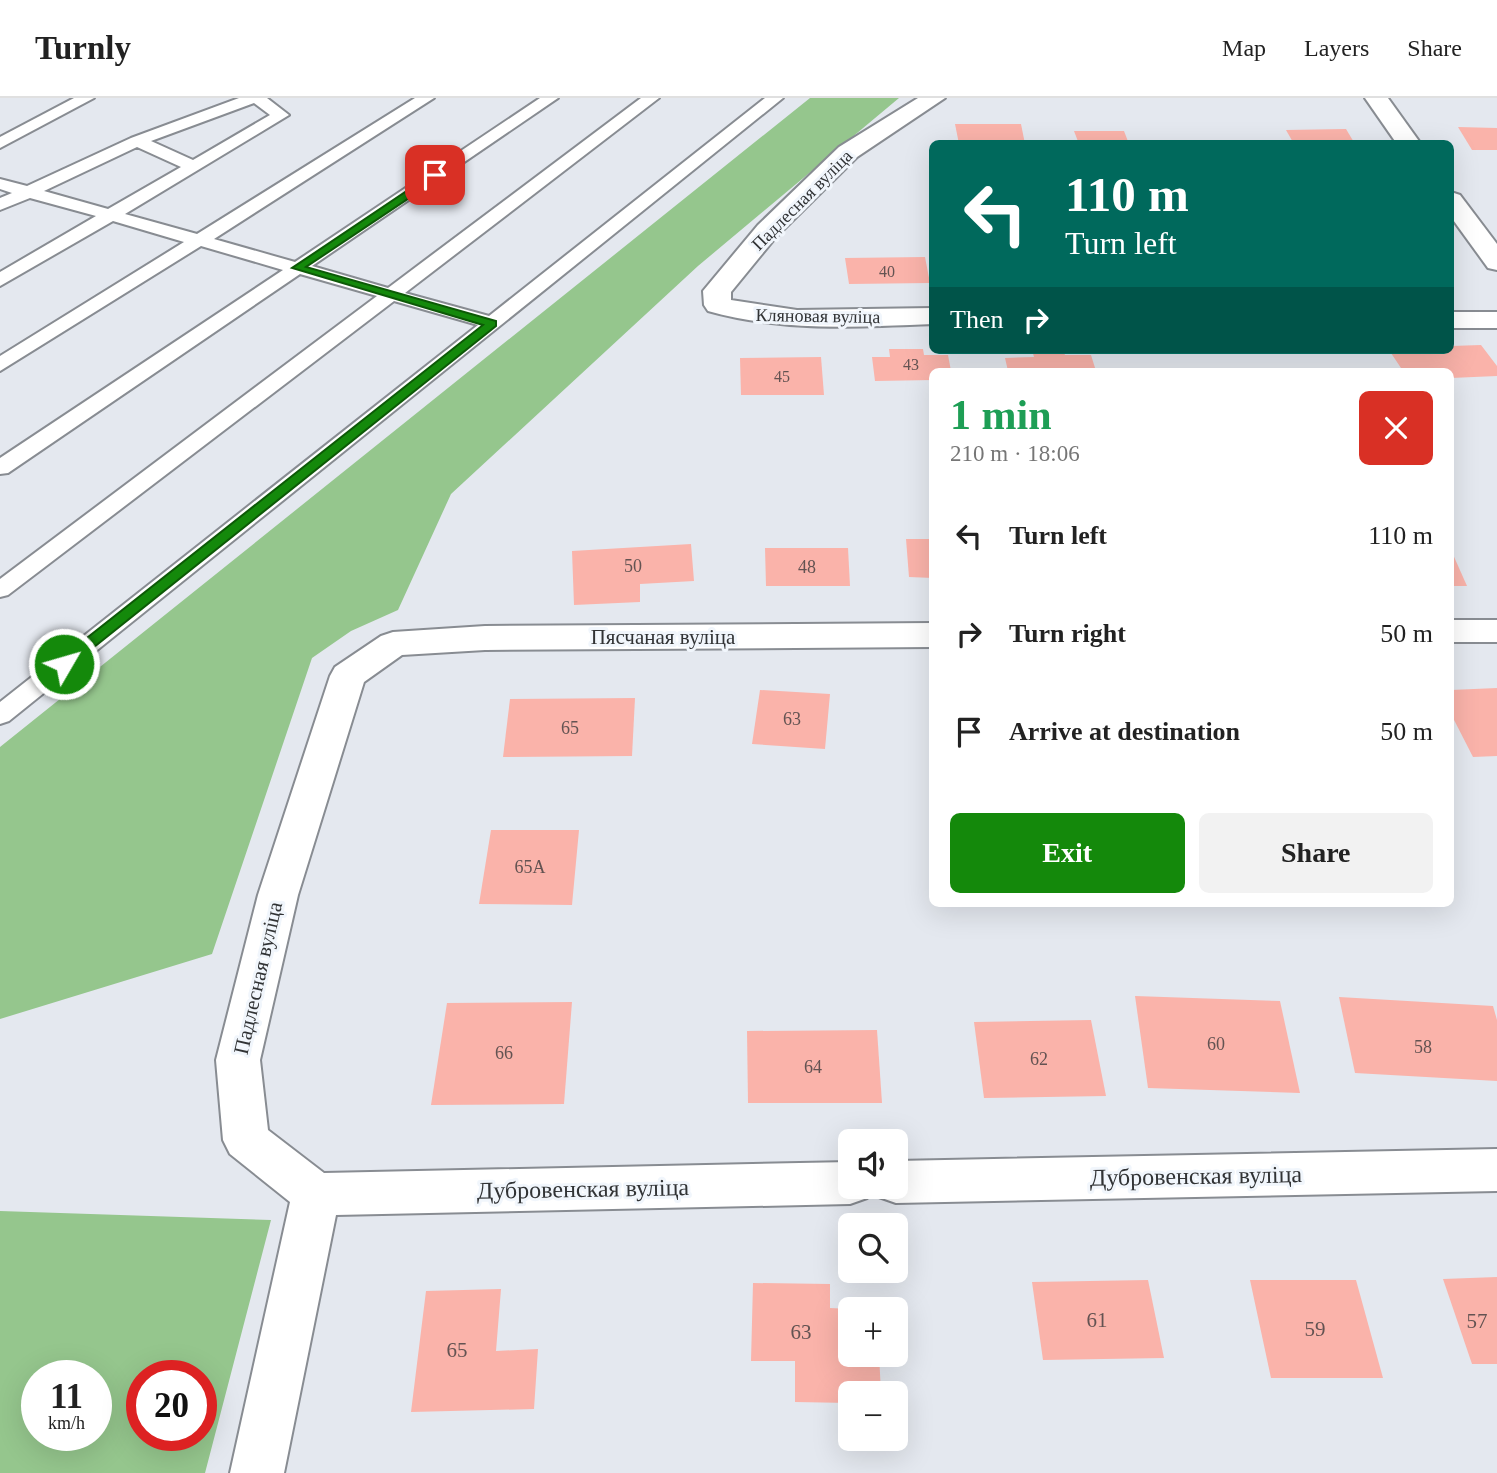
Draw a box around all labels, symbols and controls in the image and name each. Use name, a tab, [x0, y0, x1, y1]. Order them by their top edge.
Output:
text: Turnly	[35, 30, 131, 66]
text: Map	[1222, 35, 1266, 61]
text: Layers	[1304, 35, 1369, 61]
text: Share	[1407, 35, 1462, 61]
pin	[405, 145, 465, 205]
street label: Падлесная вуліца	[748, 146, 856, 254]
icon: arrive	[416, 156, 454, 194]
text: 110 m	[1065, 167, 1189, 222]
icon: left	[950, 168, 1041, 259]
text: Turn left	[1065, 225, 1177, 261]
house number: 40	[879, 263, 895, 280]
icon: right	[1017, 301, 1055, 339]
street label: Кляновая вуліца	[756, 305, 880, 327]
text: Then	[950, 305, 1003, 334]
house number: 43	[903, 356, 919, 373]
house number: 45	[774, 368, 790, 385]
button: close	[1359, 391, 1433, 465]
text: 1 min	[950, 392, 1052, 438]
text: 210 m · 18:06	[950, 441, 1080, 466]
icon: left	[950, 517, 988, 555]
text: Turn left	[1009, 521, 1107, 550]
text: 110 m	[1368, 521, 1433, 550]
house number: 50	[624, 556, 642, 576]
house number: 48	[798, 557, 816, 577]
icon: right	[950, 615, 988, 653]
text: Turn right	[1009, 619, 1126, 648]
text: 50 m	[1380, 619, 1433, 648]
street label: Пясчаная вуліца	[591, 625, 736, 649]
position arrow	[27, 627, 101, 701]
house number: 63	[783, 709, 801, 729]
icon: arrive	[950, 713, 988, 751]
text: Arrive at destination	[1009, 717, 1240, 746]
text: 50 m	[1380, 717, 1433, 746]
house number: 65	[561, 718, 579, 738]
button: Exit	[950, 813, 1185, 893]
button: Share	[1199, 813, 1433, 893]
house number: 65А	[515, 857, 546, 877]
street label: Падлесная вуліца	[229, 899, 287, 1057]
house number: 60	[1207, 1034, 1225, 1054]
house number: 58	[1414, 1037, 1432, 1057]
house number: 66	[495, 1043, 513, 1063]
house number: 62	[1030, 1049, 1048, 1069]
house number: 64	[804, 1057, 822, 1077]
map controls	[838, 1129, 908, 1451]
button: sound	[838, 1129, 908, 1199]
street label: Дубровенская вуліца	[1090, 1161, 1303, 1191]
street label: Дубровенская вуліца	[477, 1174, 690, 1204]
button: search	[838, 1213, 908, 1283]
button: +	[838, 1297, 908, 1367]
house number: 61	[1087, 1308, 1108, 1332]
house number: 57	[1467, 1309, 1488, 1333]
house number: 59	[1305, 1317, 1326, 1341]
house number: 63	[791, 1320, 812, 1344]
house number: 65	[447, 1338, 468, 1362]
speed limit sign: 20	[126, 1360, 217, 1451]
text: 11	[50, 1377, 83, 1416]
button: −	[838, 1381, 908, 1451]
text: km/h	[48, 1413, 85, 1433]

